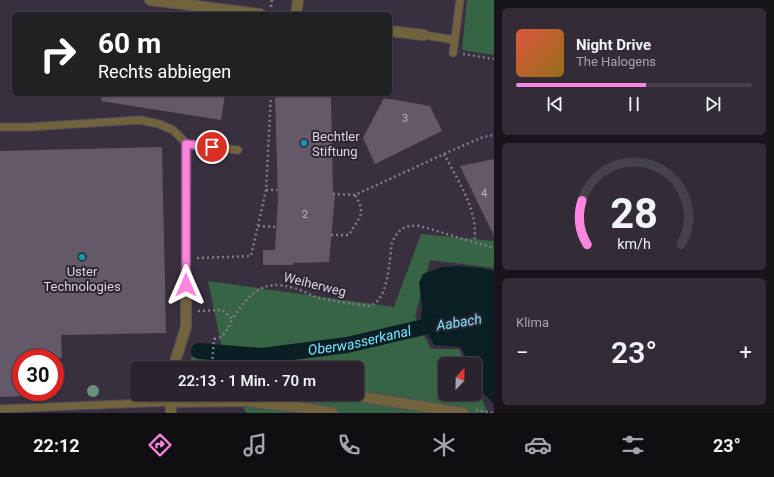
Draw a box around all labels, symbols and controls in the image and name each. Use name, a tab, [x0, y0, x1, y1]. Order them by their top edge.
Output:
text: 60 m	[98, 27, 161, 60]
icon: right	[32, 28, 84, 80]
text: Night Drive	[576, 36, 651, 54]
text: The Halogens	[576, 54, 656, 69]
text: Rechts abbiegen	[98, 61, 231, 82]
icon: previous	[544, 93, 566, 115]
icon: pause	[623, 93, 645, 115]
icon: next	[702, 93, 724, 115]
house number: 3	[402, 112, 408, 125]
place label: Bechtler Stiftung	[312, 129, 360, 159]
pin	[195, 130, 229, 164]
icon: arrive	[201, 136, 223, 158]
marker: Bechtler Stiftung	[299, 138, 309, 148]
house number: 4	[481, 187, 487, 200]
text: 28	[610, 188, 658, 237]
house number: 2	[302, 208, 308, 221]
text: km/h	[617, 235, 651, 251]
marker: Uster Technologies	[77, 252, 87, 262]
place label: Uster Technologies	[43, 264, 121, 294]
position arrow	[165, 264, 207, 306]
street label: Weiherweg	[282, 269, 348, 299]
water label: Aabach	[434, 311, 483, 334]
text: Klima	[516, 315, 549, 330]
water label: Oberwasserkanal	[307, 322, 413, 358]
text: 23°	[611, 335, 657, 370]
text: −	[516, 340, 529, 365]
text: +	[740, 340, 752, 365]
speed limit sign: 30	[12, 349, 64, 401]
north arrow	[438, 357, 482, 401]
map controls	[438, 357, 482, 401]
text: 22:13 · 1 Min. · 70 m	[178, 372, 316, 390]
icon: directions	[146, 431, 174, 459]
icon: music	[241, 431, 269, 459]
icon: phone	[335, 431, 363, 459]
icon: climate	[430, 431, 458, 459]
icon: car	[524, 431, 552, 459]
icon: filters	[619, 431, 647, 459]
text: 22:12	[33, 435, 80, 456]
text: 23°	[713, 435, 741, 456]

